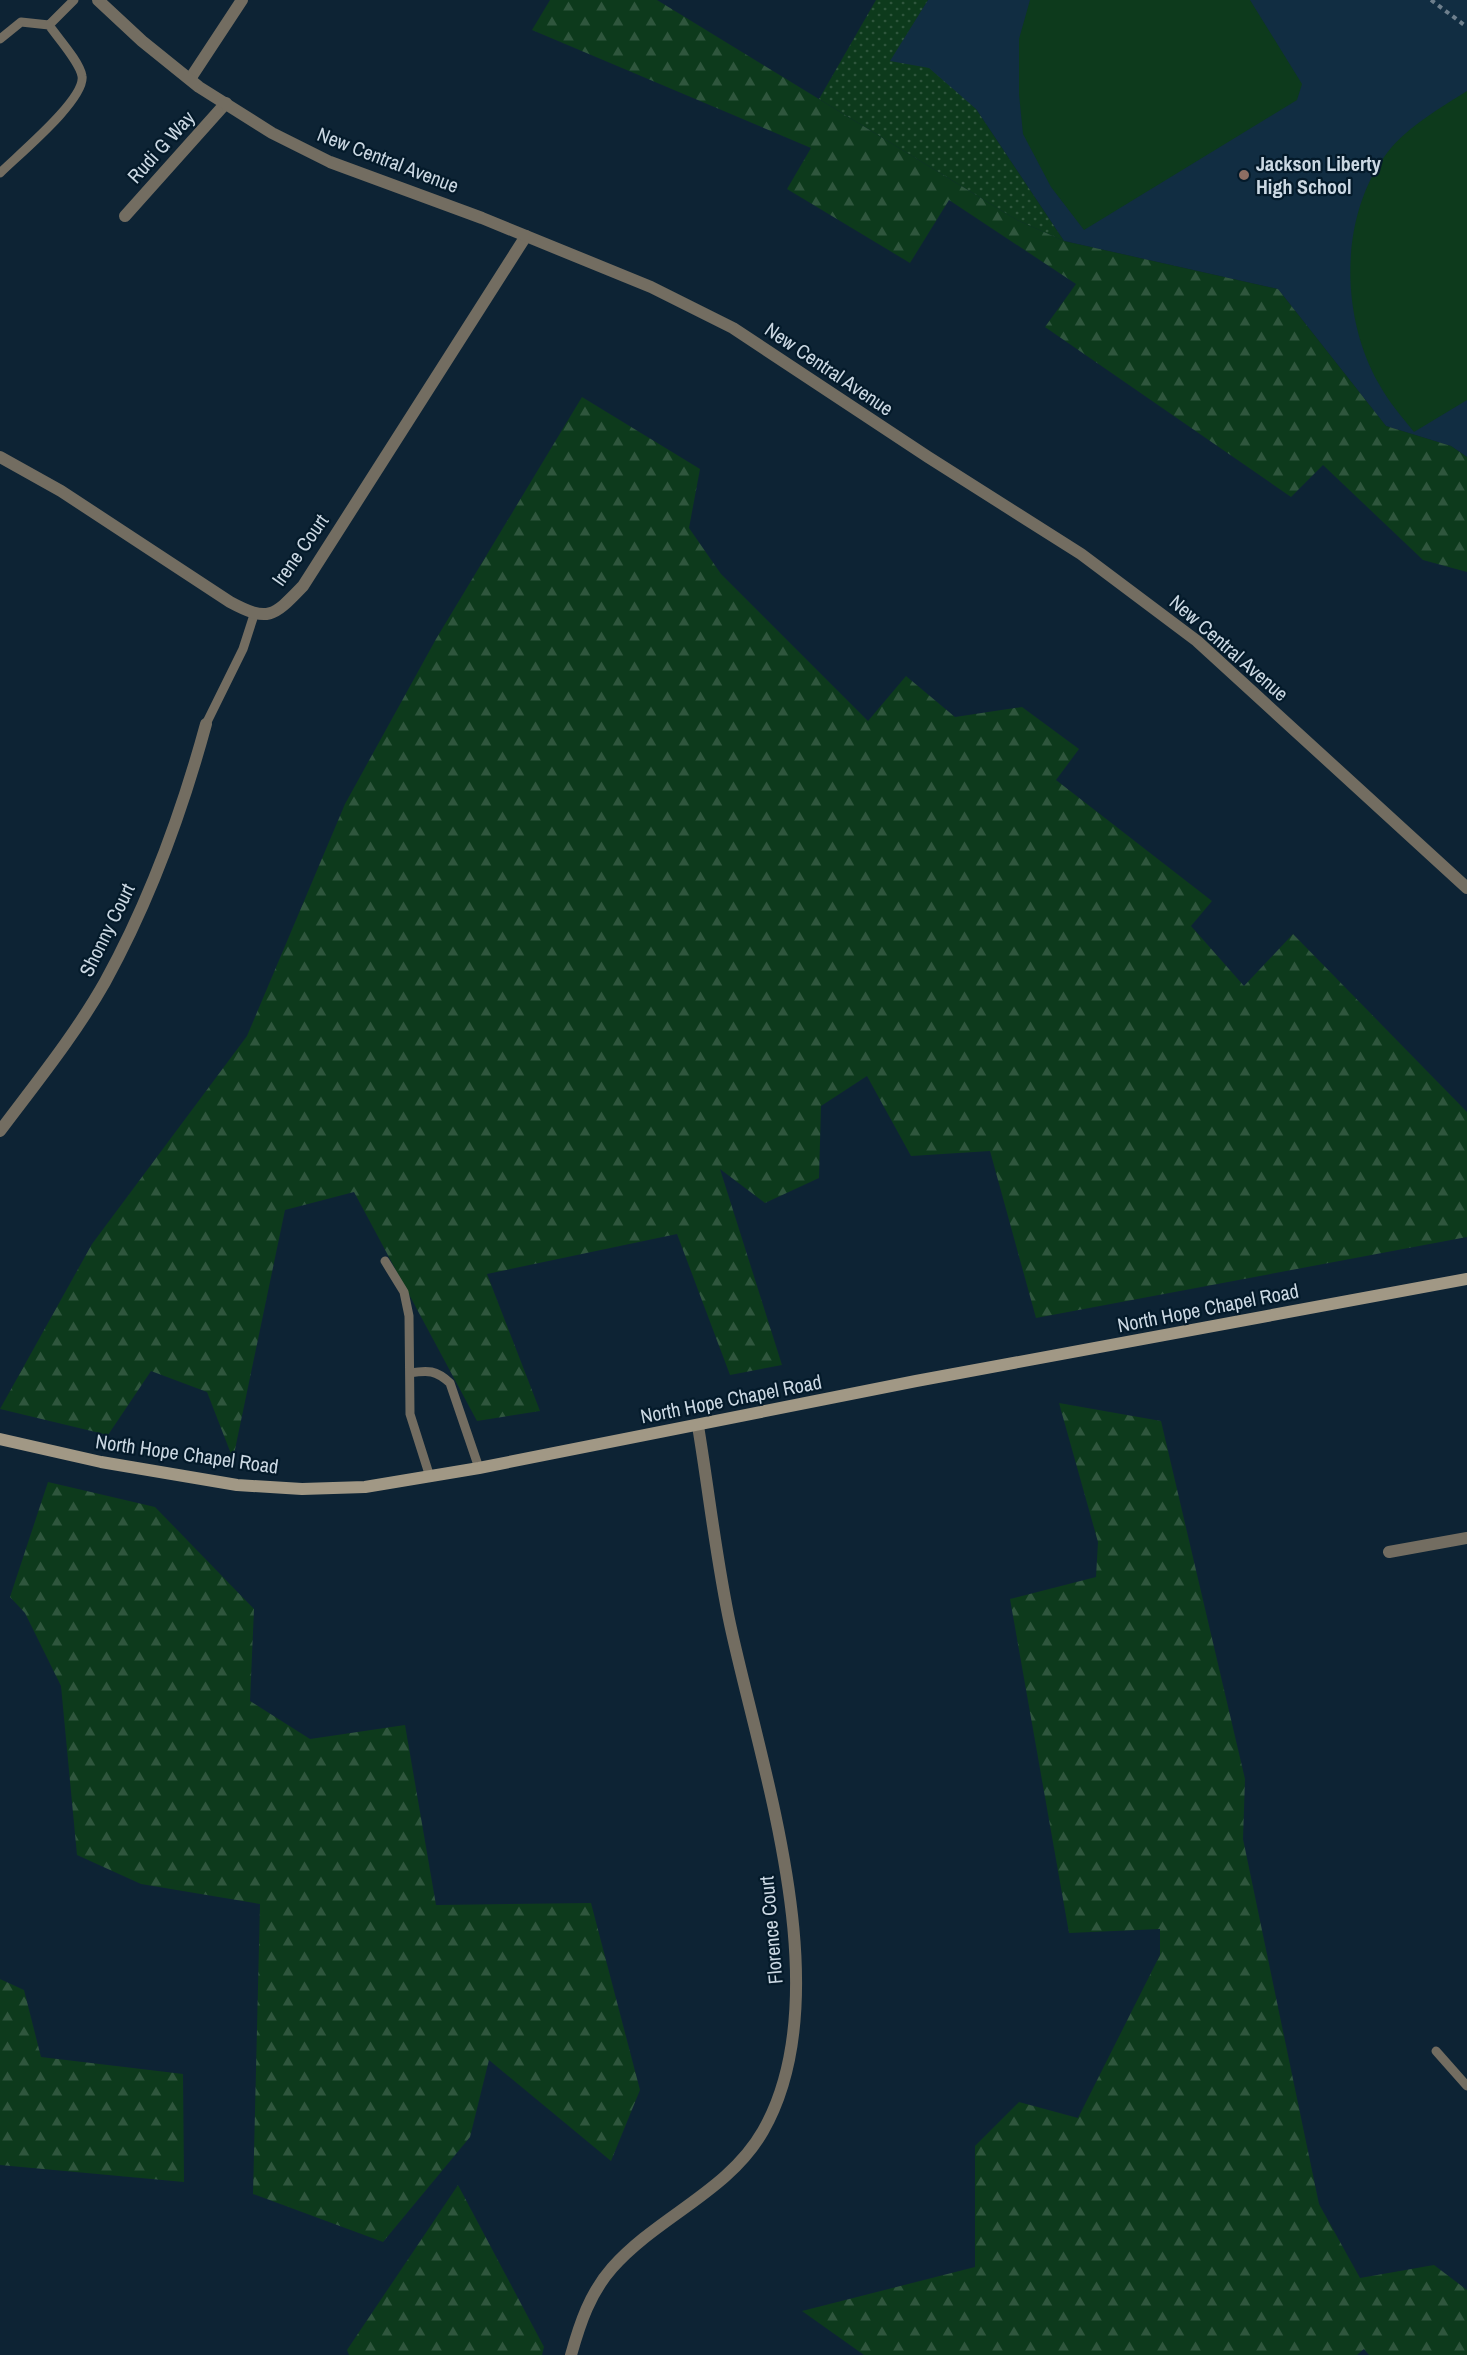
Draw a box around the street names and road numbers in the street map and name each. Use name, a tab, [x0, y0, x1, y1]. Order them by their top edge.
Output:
street label: Rudi G Way	[121, 104, 201, 189]
street label: New Central Avenue	[314, 120, 463, 199]
street label: New Central Avenue	[760, 316, 899, 422]
street label: Irene Court	[265, 508, 334, 591]
street label: New Central Avenue	[1164, 588, 1294, 707]
street label: Shonny Court	[72, 878, 141, 981]
street label: North Hope Chapel Road	[1115, 1277, 1301, 1338]
street label: North Hope Chapel Road	[638, 1368, 824, 1429]
street label: North Hope Chapel Road	[94, 1427, 280, 1480]
street label: Florence Court	[752, 1874, 789, 1985]

